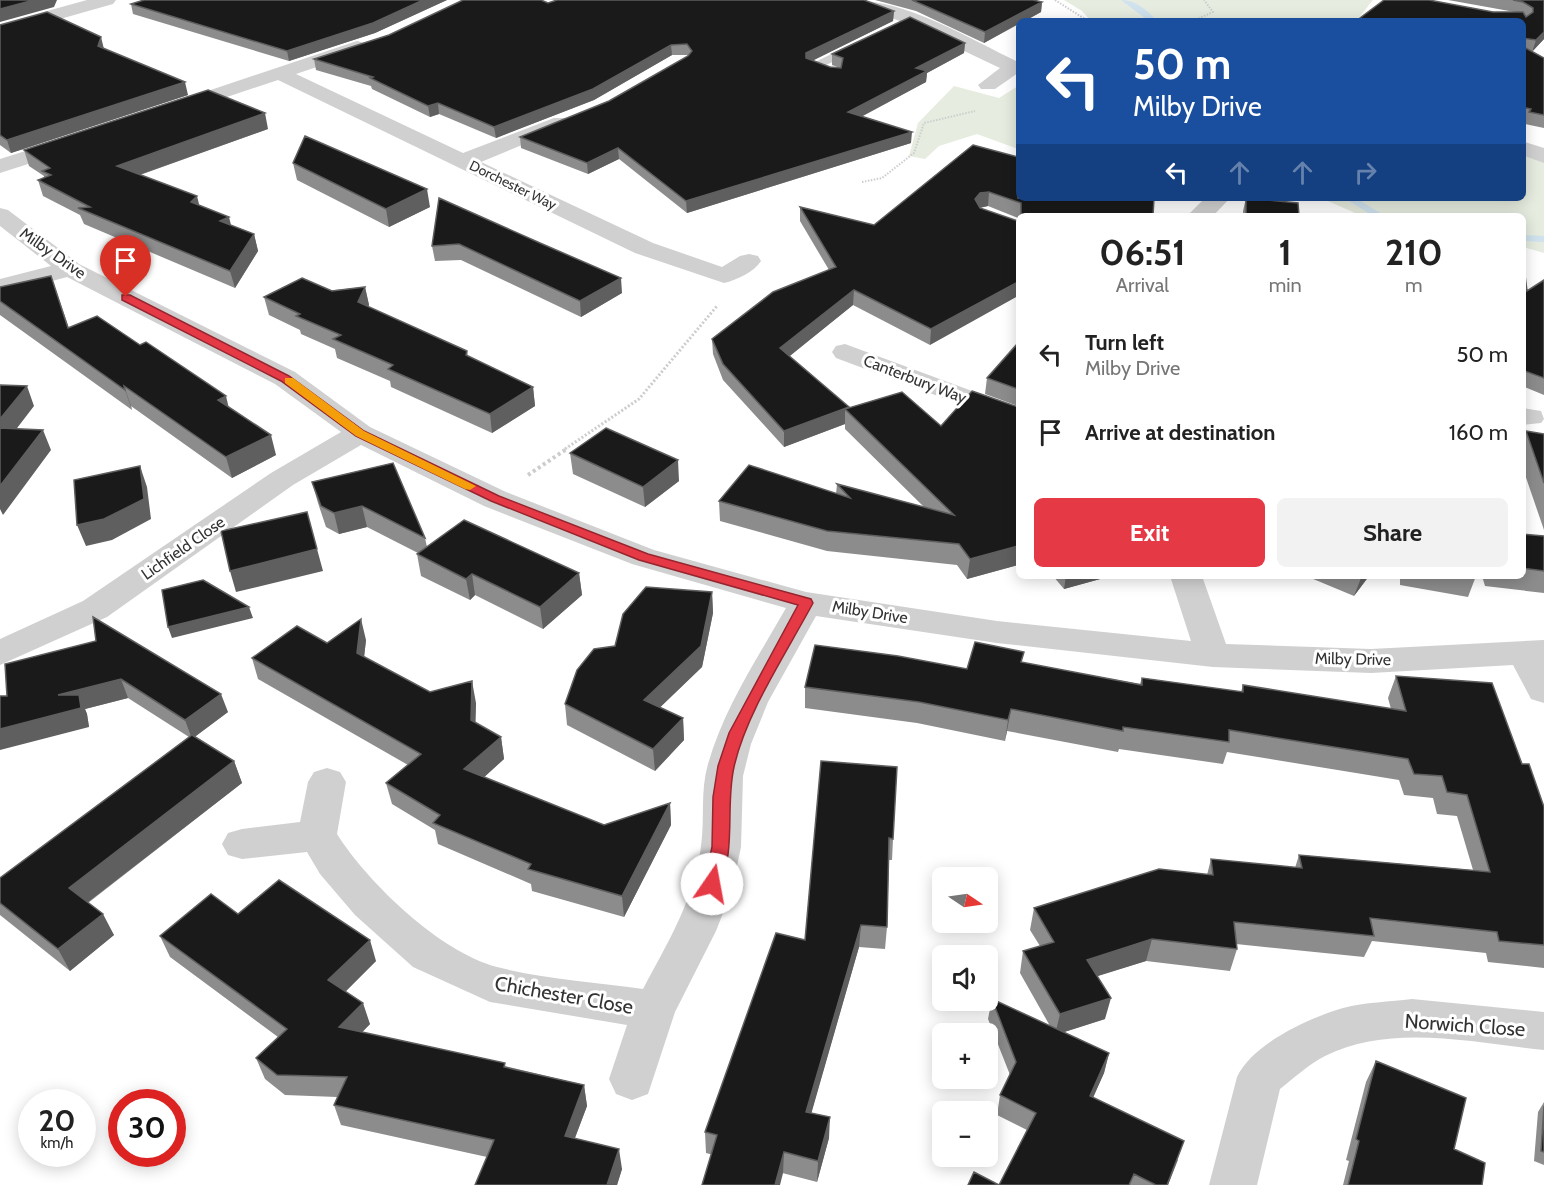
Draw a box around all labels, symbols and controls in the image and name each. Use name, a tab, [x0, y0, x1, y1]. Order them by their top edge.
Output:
text: 50 m	[1133, 38, 1231, 90]
icon: left	[1034, 42, 1112, 120]
text: Milby Drive	[1133, 90, 1262, 123]
street label: Dorchester Way	[467, 156, 559, 214]
icon: left	[1160, 156, 1193, 189]
icon: ahead	[1223, 156, 1256, 189]
icon: ahead	[1286, 156, 1319, 189]
icon: right	[1349, 156, 1382, 189]
street label: Milby Drive	[16, 223, 90, 283]
text: 06:51	[1099, 230, 1186, 274]
text: 1	[1279, 230, 1292, 274]
text: 210	[1385, 230, 1443, 274]
pin	[100, 235, 151, 297]
icon: arrive	[109, 244, 142, 277]
text: Arrival	[1116, 273, 1169, 297]
text: min	[1269, 273, 1302, 297]
text: m	[1405, 273, 1423, 297]
text: Turn left	[1085, 329, 1164, 356]
icon: left	[1034, 338, 1067, 371]
text: 50 m	[1456, 341, 1508, 368]
street label: Canterbury Way	[861, 351, 969, 407]
text: Milby Drive	[1085, 356, 1180, 380]
icon: arrive	[1034, 416, 1067, 449]
text: Arrive at destination	[1085, 419, 1275, 446]
text: 160 m	[1449, 419, 1508, 446]
button: Exit	[1034, 498, 1265, 567]
button: Share	[1277, 498, 1508, 567]
street label: Lichfield Close	[138, 512, 228, 584]
street label: Milby Drive	[831, 597, 909, 627]
street label: Milby Drive	[1315, 649, 1391, 669]
position arrow	[680, 852, 744, 916]
north arrow	[932, 867, 998, 933]
map controls	[932, 867, 998, 1167]
button: sound	[932, 945, 998, 1011]
street label: Chichester Close	[493, 971, 635, 1019]
street label: Norwich Close	[1404, 1009, 1526, 1041]
button: +	[932, 1023, 998, 1089]
speed limit sign: 30	[108, 1089, 186, 1167]
button: −	[932, 1101, 998, 1167]
text: 20	[38, 1102, 76, 1139]
text: km/h	[41, 1134, 73, 1152]

